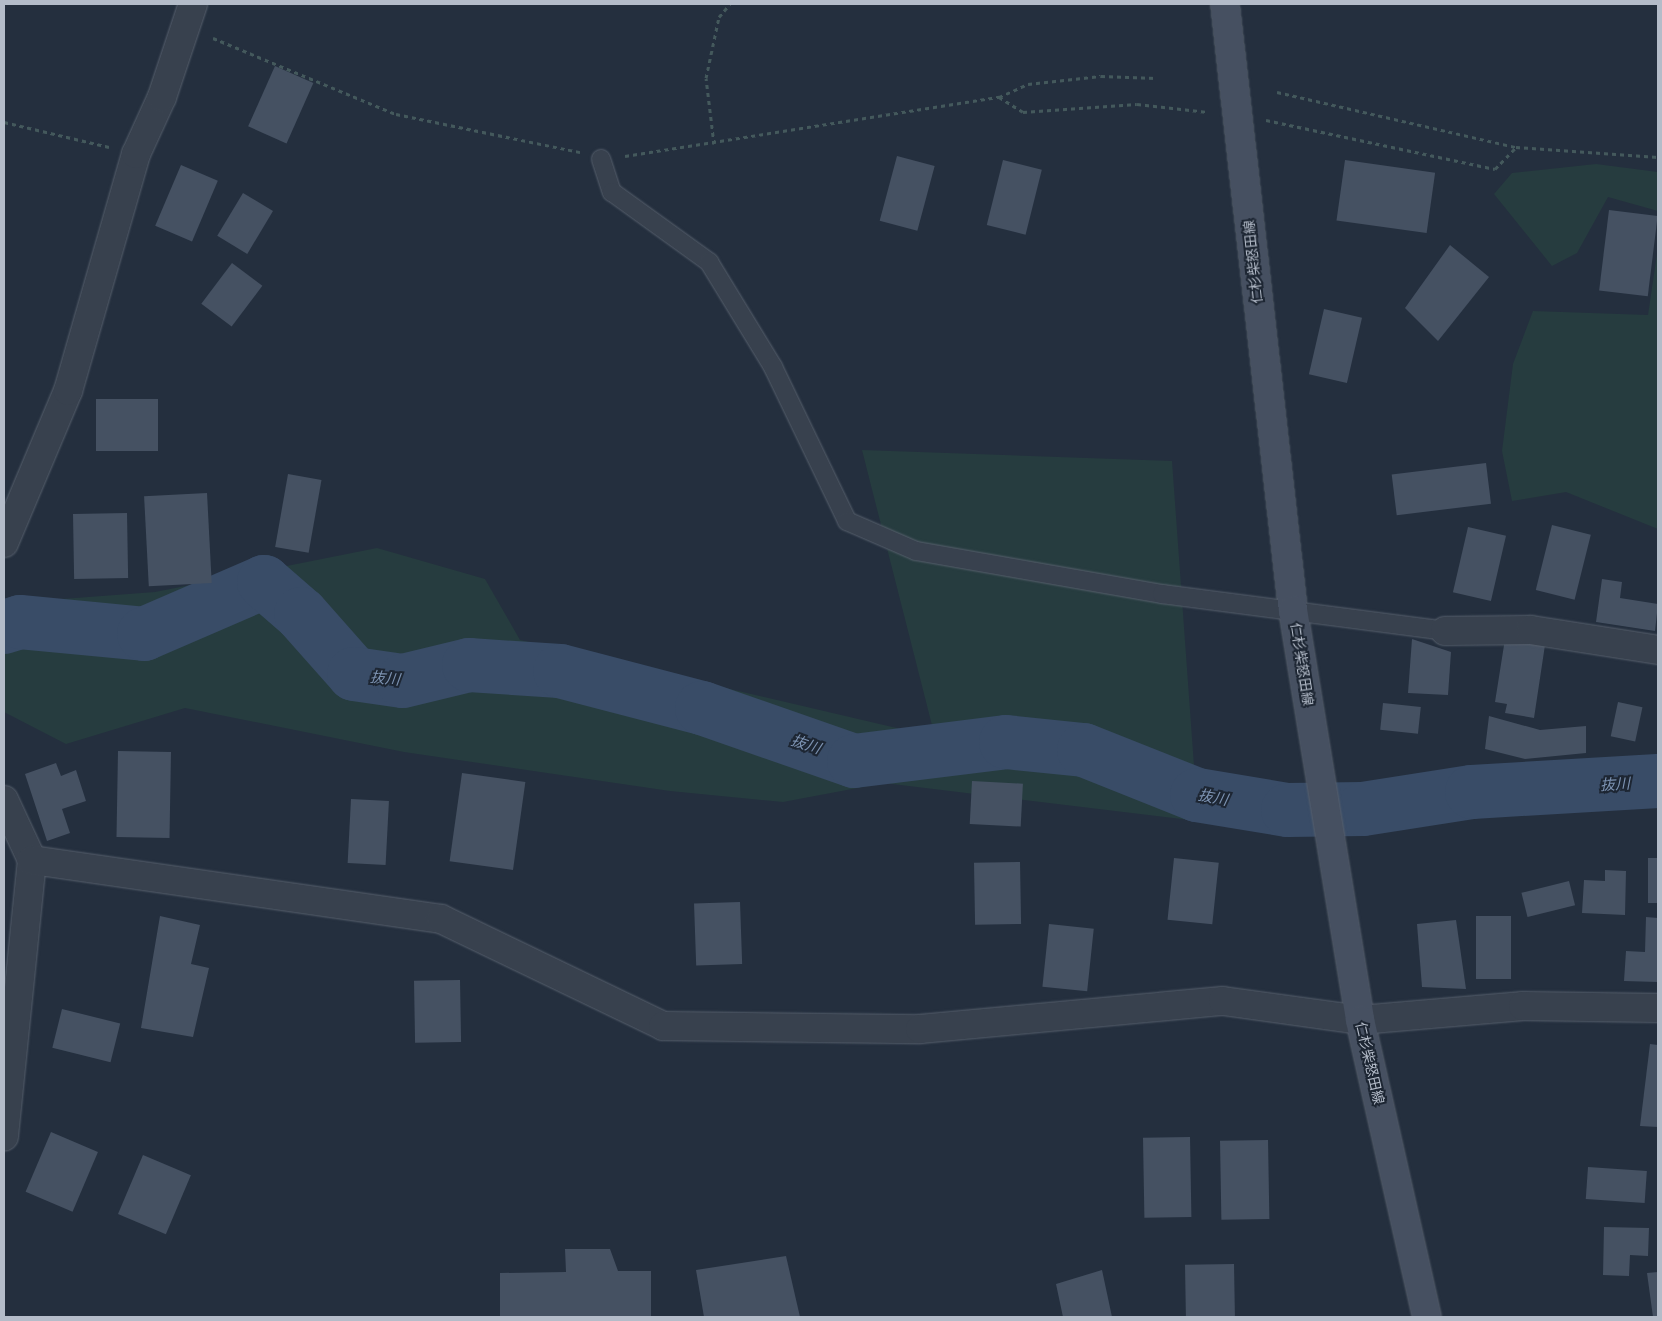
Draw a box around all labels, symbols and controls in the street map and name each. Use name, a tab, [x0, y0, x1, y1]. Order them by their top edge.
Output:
street label: 仁杉柴怒田線	[1240, 219, 1266, 305]
street label: 仁杉柴怒田線	[1287, 621, 1317, 707]
water label: 抜川	[369, 667, 401, 689]
water label: 抜川	[789, 731, 823, 757]
water label: 抜川	[1600, 774, 1630, 794]
water label: 抜川	[1197, 785, 1229, 809]
street label: 仁杉柴怒田線	[1352, 1020, 1388, 1106]

